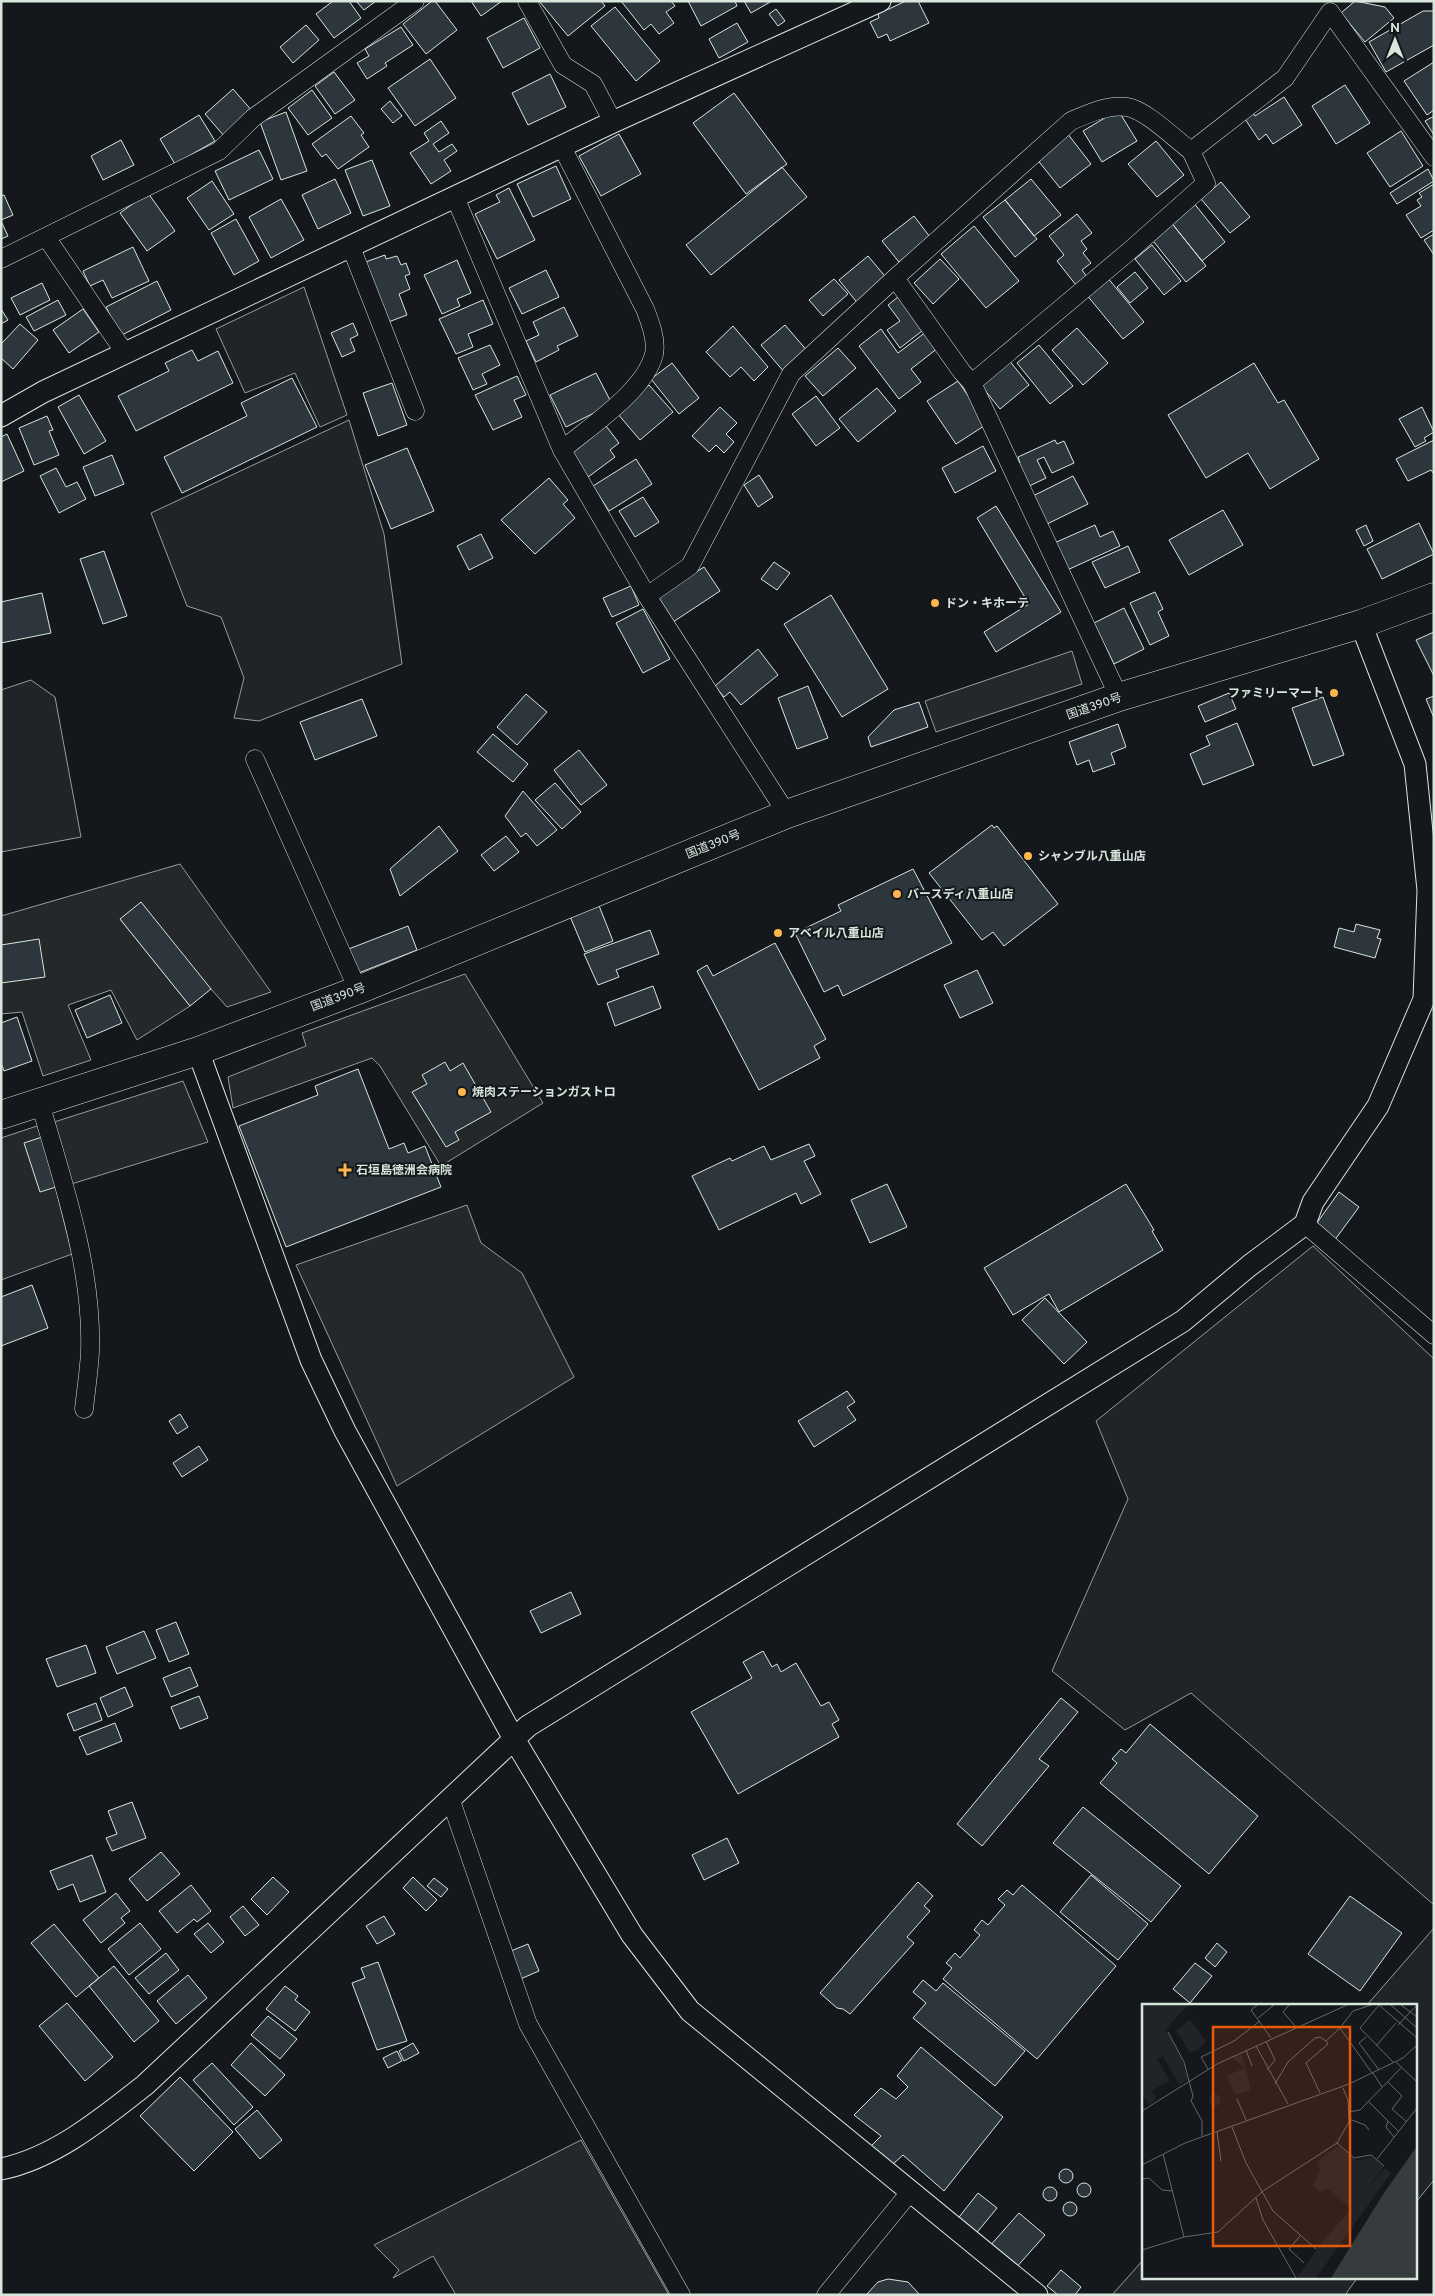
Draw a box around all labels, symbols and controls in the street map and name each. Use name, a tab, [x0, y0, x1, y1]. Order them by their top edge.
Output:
north arrow	[1370, 15, 1420, 65]
text: N	[1390, 20, 1400, 37]
place label: ドン・キホーテ	[945, 596, 1029, 612]
marker: ドン・キホーテ	[929, 597, 941, 609]
place label: ファミリーマート	[1228, 686, 1324, 702]
marker: ファミリーマート	[1328, 687, 1340, 699]
street label: 国道390号	[1064, 690, 1124, 724]
street label: 国道390号	[684, 827, 743, 863]
place label: シャンブル八重山店	[1038, 849, 1146, 865]
marker: シャンブル八重山店	[1022, 850, 1034, 862]
place label: バースディ八重山店	[907, 887, 1014, 903]
marker: バースディ八重山店	[891, 888, 903, 900]
place label: アベイル八重山店	[788, 926, 884, 942]
marker: アベイル八重山店	[772, 927, 784, 939]
street label: 国道390号	[309, 980, 368, 1016]
place label: 焼肉ステーションガストロ	[472, 1085, 616, 1101]
marker: 焼肉ステーションガストロ	[456, 1086, 468, 1098]
marker: 石垣島徳洲会病院	[338, 1163, 352, 1177]
place label: 石垣島徳洲会病院	[356, 1163, 452, 1179]
inset map	[1142, 2004, 1418, 2278]

